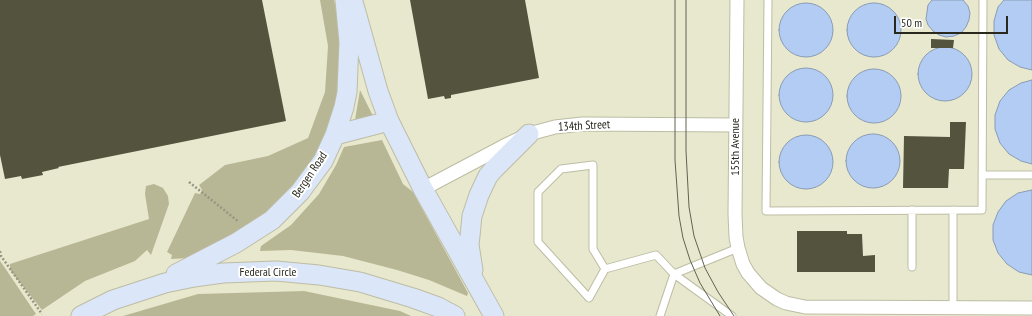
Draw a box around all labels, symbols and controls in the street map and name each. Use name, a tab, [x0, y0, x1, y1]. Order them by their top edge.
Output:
scale bar	[896, 8, 1010, 34]
text: 50 m	[901, 15, 922, 30]
street label: 134th Street	[558, 117, 610, 135]
street label: 155th Avenue	[729, 118, 743, 176]
street label: Bergen Road	[289, 149, 331, 201]
street label: Federal Circle	[240, 266, 296, 280]

